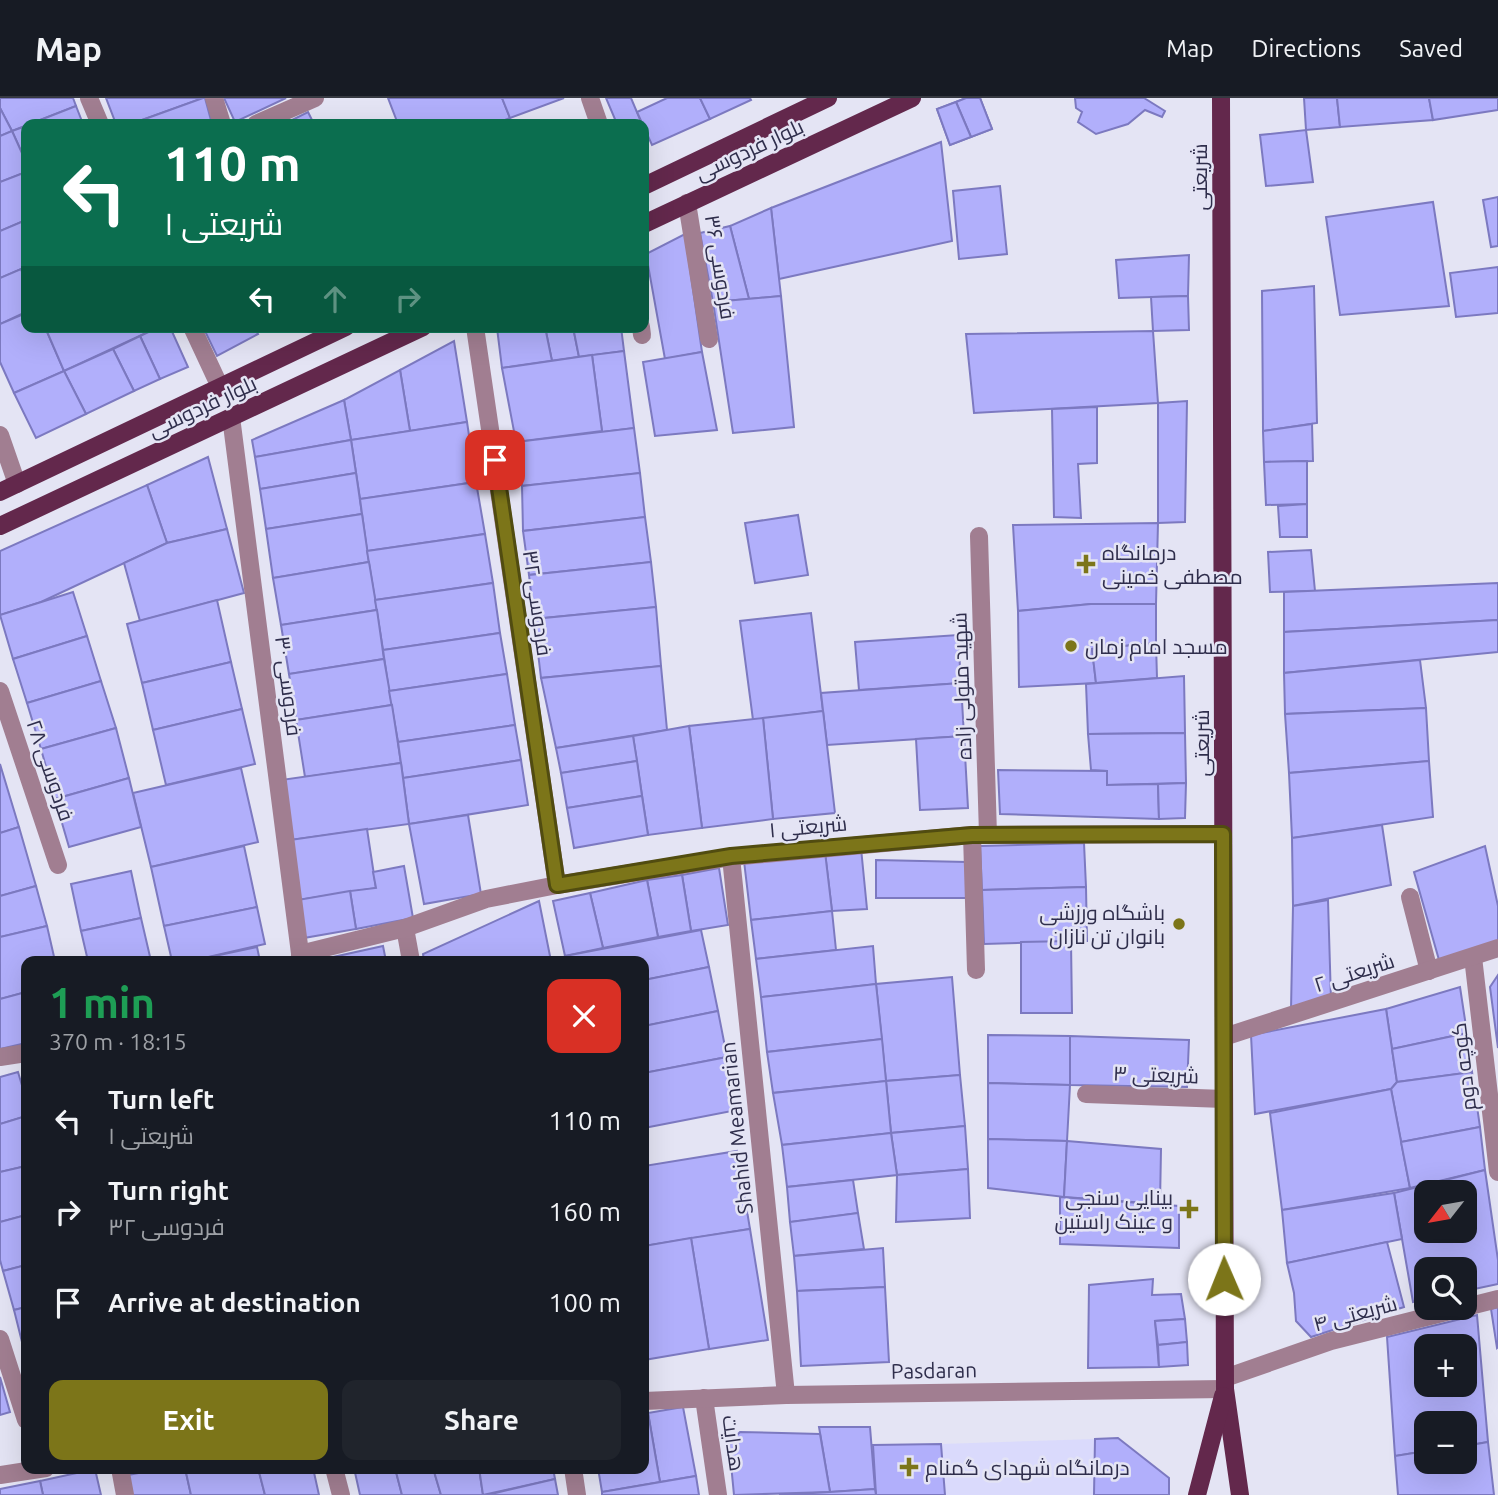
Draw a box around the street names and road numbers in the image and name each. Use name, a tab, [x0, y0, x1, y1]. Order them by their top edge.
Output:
street label: بلوار فردوسی	[691, 113, 808, 186]
street label: شریعتی	[1187, 143, 1213, 211]
street label: فردوسی ۳۶	[699, 213, 741, 321]
street label: بلوار فردوسی	[144, 370, 261, 443]
street label: فردوسی ۳۲	[517, 549, 557, 658]
street label: شهید متولی زاده	[946, 612, 978, 760]
street label: فردوسی ۳۰	[269, 634, 307, 738]
street label: شریعتی	[1189, 709, 1215, 777]
street label: فردوسی ۲۸	[21, 716, 80, 824]
street label: شریعتی ۱	[768, 811, 848, 843]
street label: شریعتی ۲	[1311, 948, 1398, 998]
street label: کوچه دوم	[1446, 1021, 1483, 1112]
street label: Shahid Meamarian	[715, 1041, 757, 1215]
street label: شریعتی ۳	[1113, 1061, 1199, 1089]
street label: شریعتی ۴	[1310, 1290, 1400, 1338]
street label: Pasdaran	[891, 1357, 977, 1383]
street label: هدایت	[718, 1413, 750, 1473]

